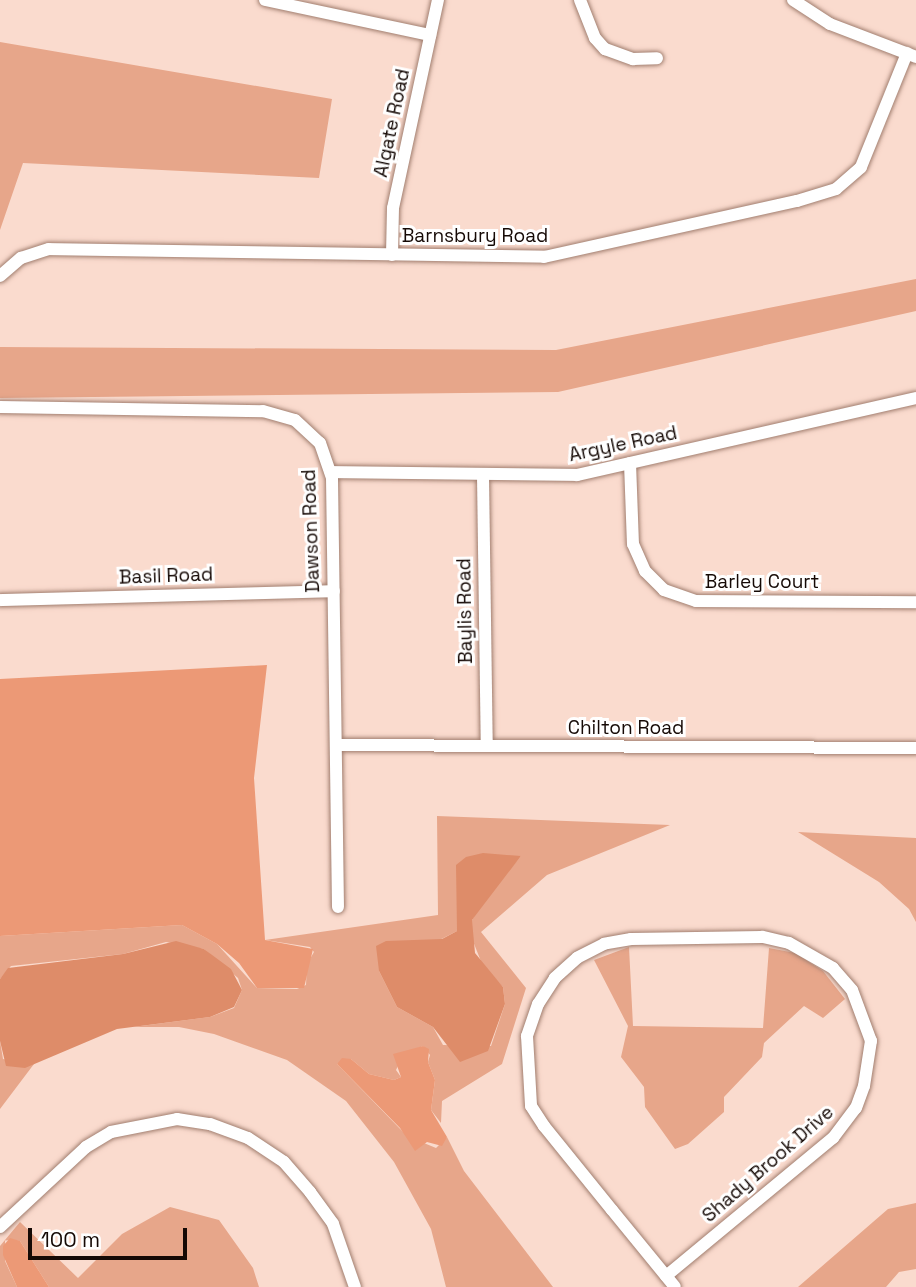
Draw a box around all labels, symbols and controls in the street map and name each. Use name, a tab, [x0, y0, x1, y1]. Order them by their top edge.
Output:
street label: Algate Road	[369, 67, 415, 179]
street label: Barnsbury Road	[402, 225, 548, 247]
street label: Argyle Road	[567, 421, 679, 467]
street label: Dawson Road	[297, 469, 325, 593]
street label: Baylis Road	[453, 558, 477, 664]
street label: Basil Road	[119, 563, 213, 589]
street label: Barley Court	[705, 571, 819, 593]
street label: Chilton Road	[568, 717, 684, 739]
street label: Shady Brook Drive	[698, 1101, 838, 1227]
scale bar	[32, 1214, 191, 1258]
text: 100 m	[41, 1226, 100, 1253]

